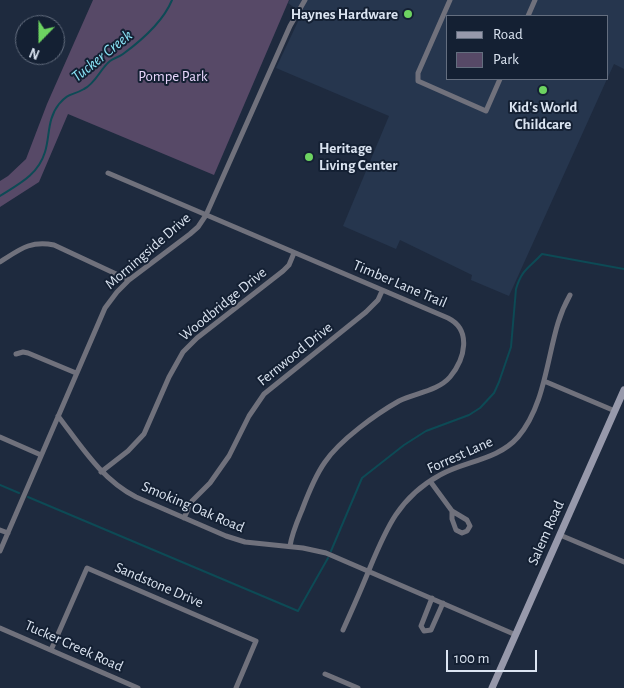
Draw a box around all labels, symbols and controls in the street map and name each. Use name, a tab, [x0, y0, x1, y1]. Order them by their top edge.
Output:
place label: Haynes Hardware	[291, 5, 398, 23]
marker: Haynes Hardware	[402, 8, 414, 20]
north arrow	[15, 15, 65, 65]
legend	[446, 15, 609, 80]
water label: Tucker Creek	[68, 26, 136, 86]
text: Road	[493, 27, 523, 42]
text: N	[28, 45, 42, 61]
text: Park	[493, 52, 519, 67]
park label: Pompe Park	[138, 67, 208, 85]
marker: Kid's World Childcare	[537, 84, 549, 96]
place label: Kid's World Childcare	[509, 98, 577, 133]
place label: Heritage Living Center	[319, 139, 397, 174]
marker: Heritage Living Center	[303, 151, 315, 163]
street label: Morningside Drive	[102, 209, 194, 293]
street label: Timber Lane Trail	[350, 256, 450, 312]
street label: Woodbridge Drive	[176, 263, 270, 345]
street label: Fernwood Drive	[254, 318, 336, 390]
street label: Forrest Lane	[424, 432, 496, 478]
street label: Smoking Oak Road	[139, 477, 247, 537]
street label: Salem Road	[524, 498, 568, 568]
street label: Sandstone Drive	[112, 558, 206, 612]
street label: Tucker Creek Road	[22, 616, 126, 676]
scale bar	[449, 640, 540, 672]
text: 100 m	[454, 651, 489, 666]

